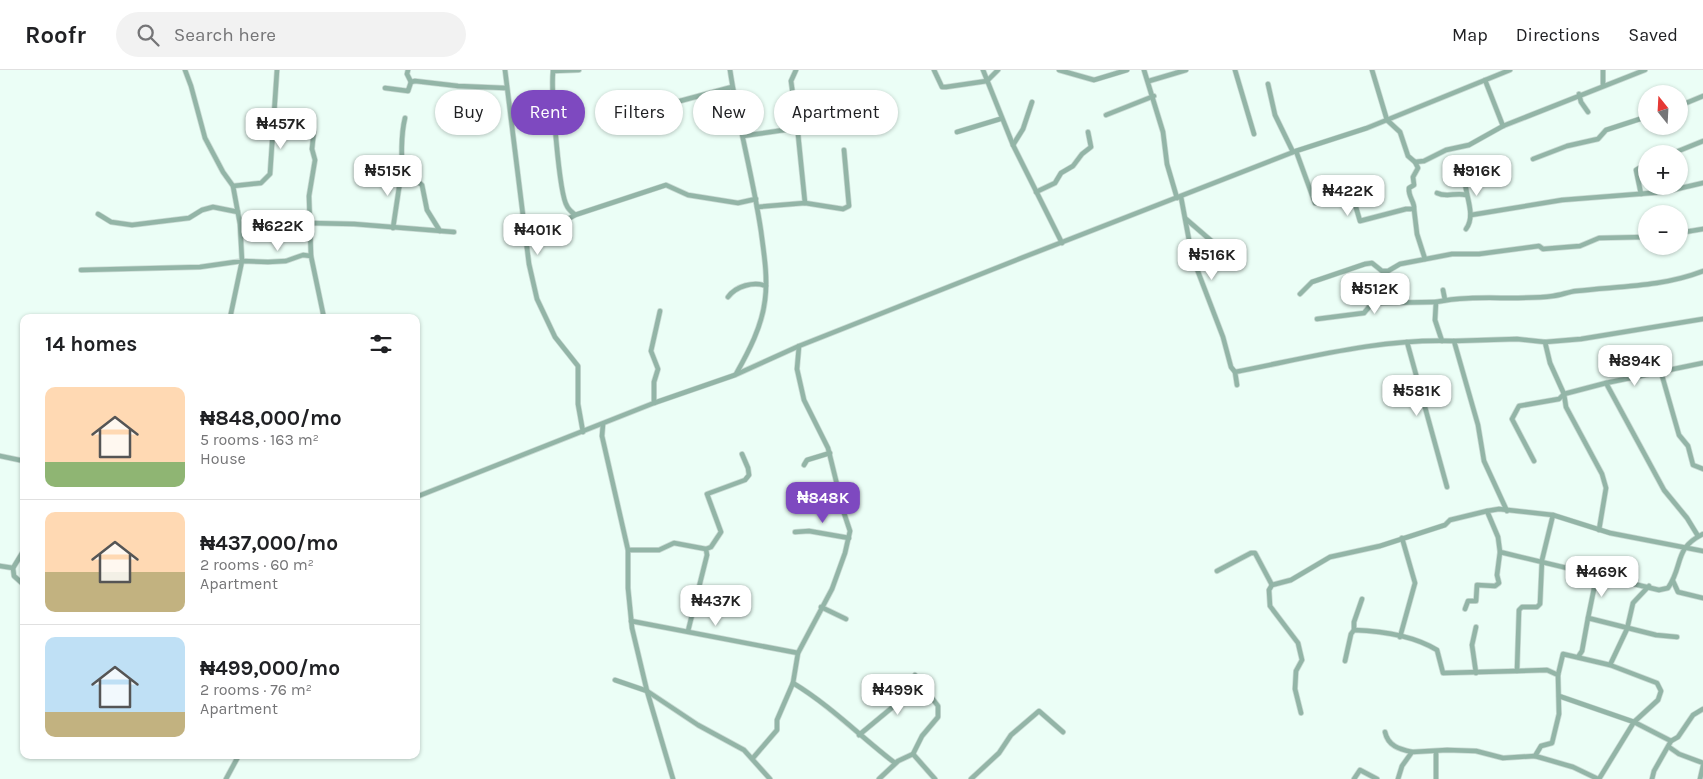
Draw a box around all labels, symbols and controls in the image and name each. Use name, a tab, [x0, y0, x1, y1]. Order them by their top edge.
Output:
search box	[116, 12, 466, 57]
text: Roofr	[25, 21, 86, 49]
icon: search	[134, 21, 162, 49]
text: Search here	[174, 24, 276, 46]
text: Map	[1452, 24, 1488, 46]
text: Directions	[1516, 24, 1600, 46]
text: Saved	[1628, 24, 1678, 46]
north arrow	[1638, 85, 1688, 135]
map controls	[1638, 85, 1688, 255]
chip: Buy	[435, 90, 501, 135]
chip: Rent	[511, 90, 585, 135]
chip: Filters	[595, 90, 683, 135]
chip: New	[693, 90, 764, 135]
chip: Apartment	[774, 90, 898, 135]
pin: ₦457K	[246, 108, 316, 150]
text: ₦457K	[257, 114, 305, 133]
button: +	[1638, 145, 1688, 195]
pin: ₦515K	[353, 154, 423, 197]
pin: ₦916K	[1442, 154, 1512, 197]
text: ₦515K	[365, 161, 411, 180]
text: ₦916K	[1453, 161, 1501, 180]
pin: ₦422K	[1313, 174, 1383, 217]
text: ₦422K	[1323, 181, 1373, 200]
button: −	[1638, 205, 1688, 255]
pin: ₦622K	[243, 210, 313, 252]
pin: ₦401K	[503, 214, 573, 256]
text: ₦622K	[252, 216, 304, 235]
text: ₦401K	[514, 220, 562, 239]
pin: ₦516K	[1177, 238, 1247, 281]
text: ₦516K	[1189, 245, 1235, 264]
pin: ₦512K	[1340, 272, 1410, 315]
text: ₦512K	[1352, 279, 1398, 298]
icon: filters	[367, 330, 395, 358]
text: 14 homes	[45, 332, 137, 356]
pin: ₦894K	[1600, 344, 1670, 387]
text: ₦894K	[1609, 351, 1661, 370]
pin: ₦581K	[1382, 374, 1452, 417]
text: ₦581K	[1393, 381, 1441, 400]
text: ₦848,000/mo	[200, 406, 342, 430]
icon: home	[85, 407, 145, 467]
text: 5 rooms · 163 m²	[200, 430, 319, 449]
text: House	[200, 449, 246, 468]
pin: ₦848K	[788, 482, 858, 524]
text: ₦848K	[797, 488, 849, 507]
text: ₦437,000/mo	[200, 531, 338, 555]
icon: home	[85, 532, 145, 592]
text: 2 rooms · 60 m²	[200, 555, 314, 574]
pin: ₦469K	[1567, 556, 1637, 598]
text: ₦469K	[1576, 562, 1628, 581]
text: Apartment	[200, 574, 278, 593]
pin: ₦437K	[681, 584, 751, 627]
text: ₦437K	[691, 591, 741, 610]
text: ₦499,000/mo	[200, 656, 340, 680]
icon: home	[85, 657, 145, 717]
pin: ₦499K	[863, 674, 933, 716]
text: 2 rooms · 76 m²	[200, 680, 312, 699]
text: ₦499K	[872, 680, 924, 699]
text: Apartment	[200, 699, 278, 718]

